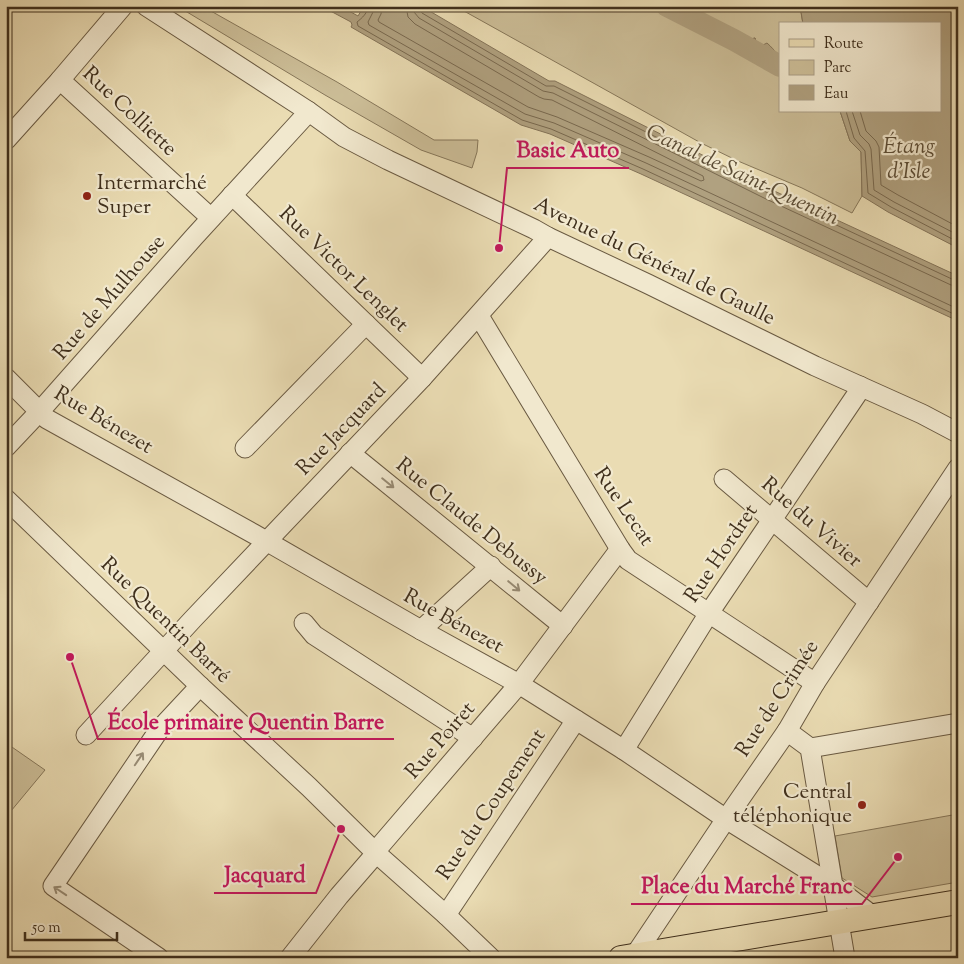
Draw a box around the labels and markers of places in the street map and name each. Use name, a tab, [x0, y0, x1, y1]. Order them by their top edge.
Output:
callout: Basic Auto	[507, 131, 629, 168]
place label: Intermarché Super	[97, 169, 207, 223]
marker: Intermarché Super	[81, 190, 93, 202]
callout: École primaire Quentin Barre	[98, 702, 394, 739]
place label: Central téléphonique	[733, 778, 852, 832]
marker: Central téléphonique	[856, 799, 868, 811]
callout: Jacquard	[214, 856, 316, 893]
callout: Place du Marché Franc	[631, 867, 862, 904]

